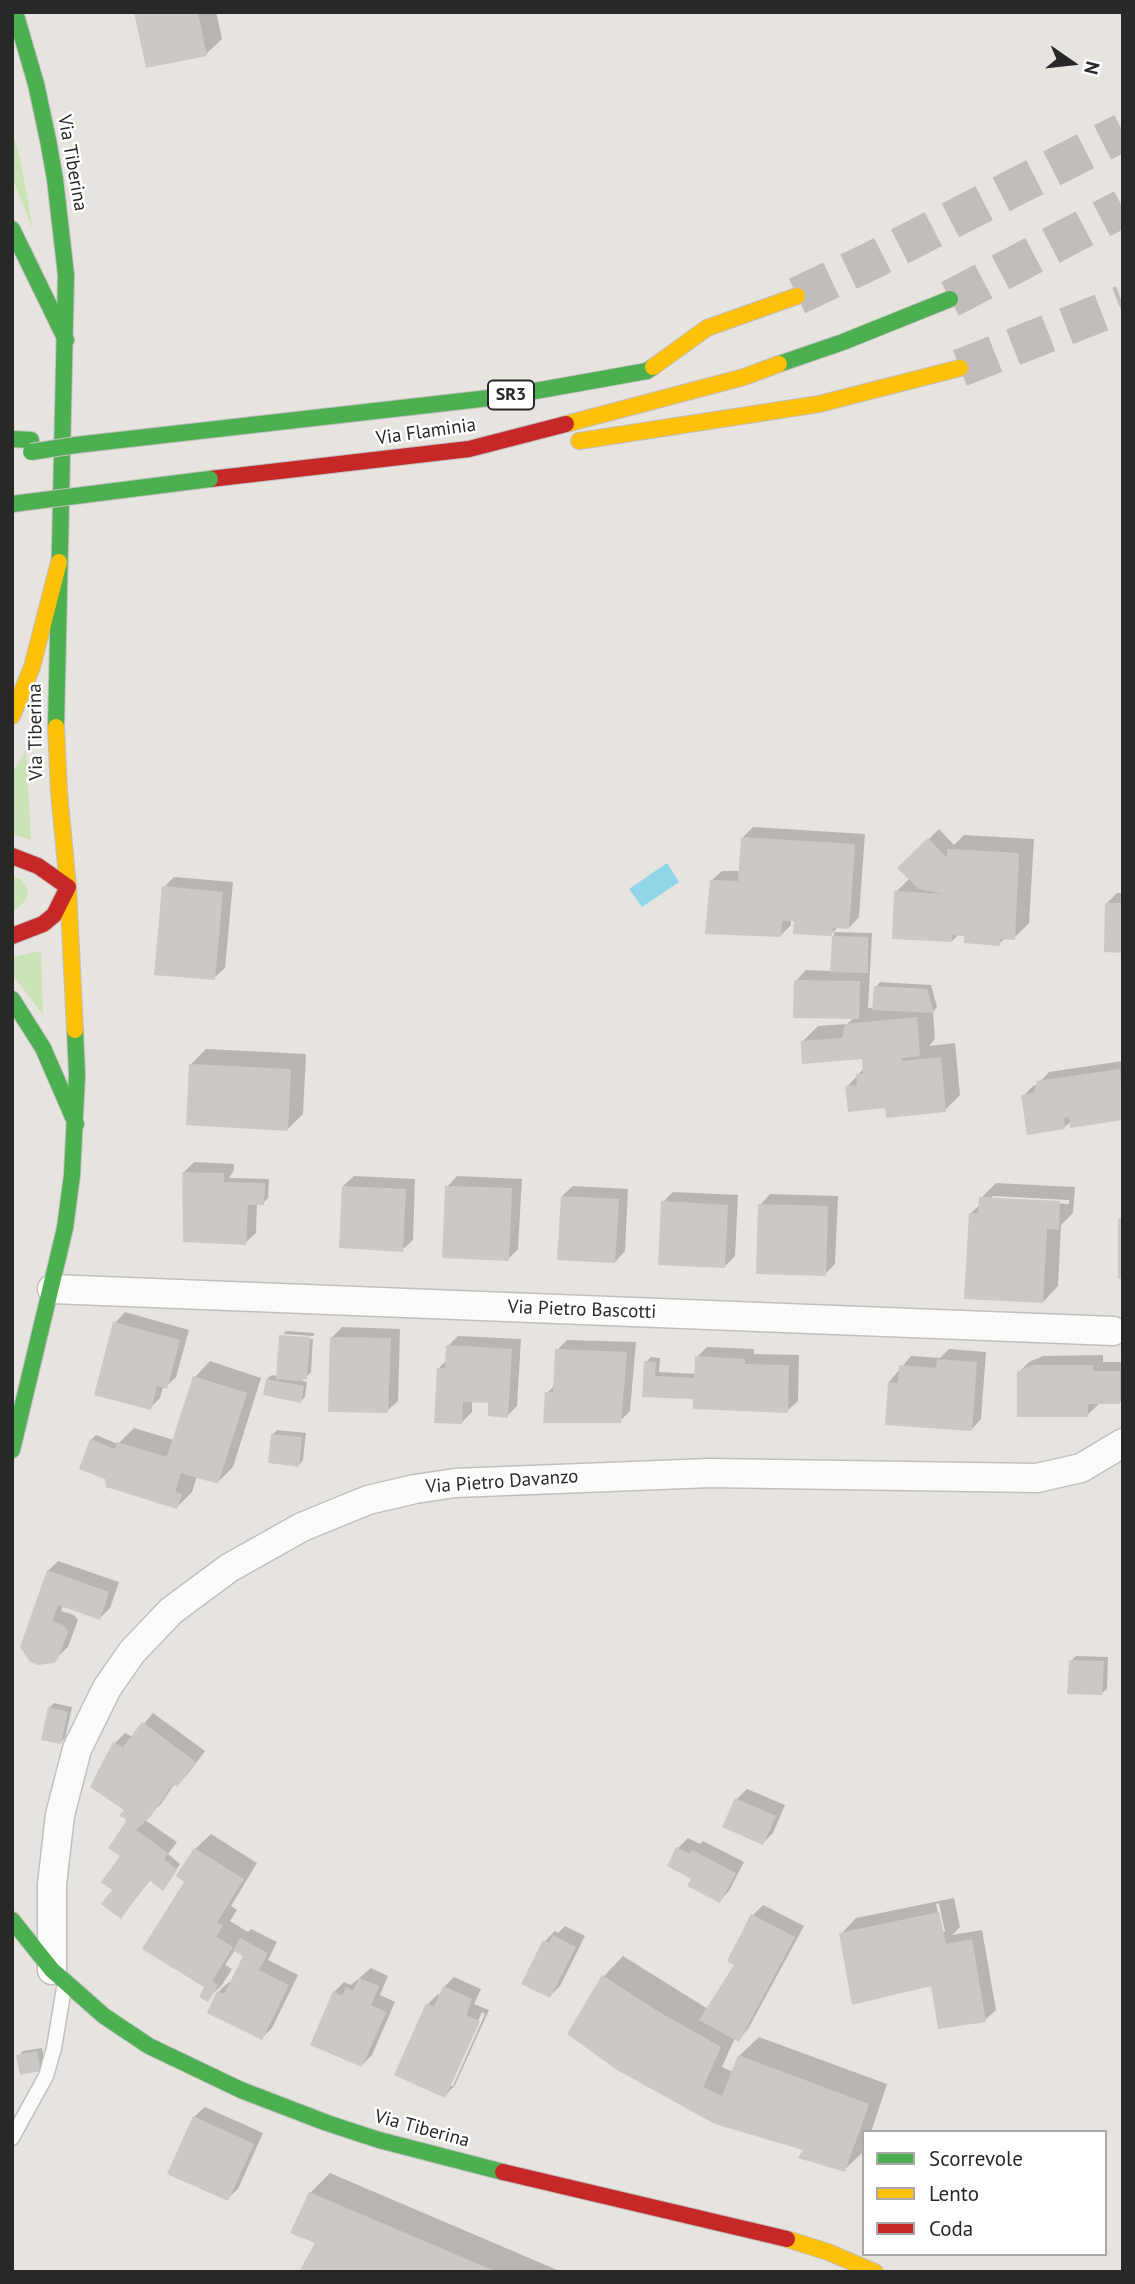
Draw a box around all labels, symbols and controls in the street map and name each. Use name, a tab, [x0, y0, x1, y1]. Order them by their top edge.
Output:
north arrow	[1037, 28, 1107, 98]
text: N	[1079, 59, 1106, 77]
street label: Via Tiberina	[52, 113, 92, 213]
road number: SR3	[488, 380, 534, 410]
street label: Via Flaminia	[375, 414, 477, 450]
street label: Via Tiberina	[24, 683, 48, 781]
street label: Via Pietro Bascotti	[507, 1296, 657, 1324]
street label: Via Pietro Davanzo	[425, 1465, 579, 1499]
street label: Via Tiberina	[372, 2105, 472, 2153]
legend	[862, 2130, 1107, 2256]
text: Scorrevole	[929, 2145, 1023, 2172]
text: Lento	[929, 2180, 979, 2207]
text: Coda	[929, 2215, 973, 2242]

